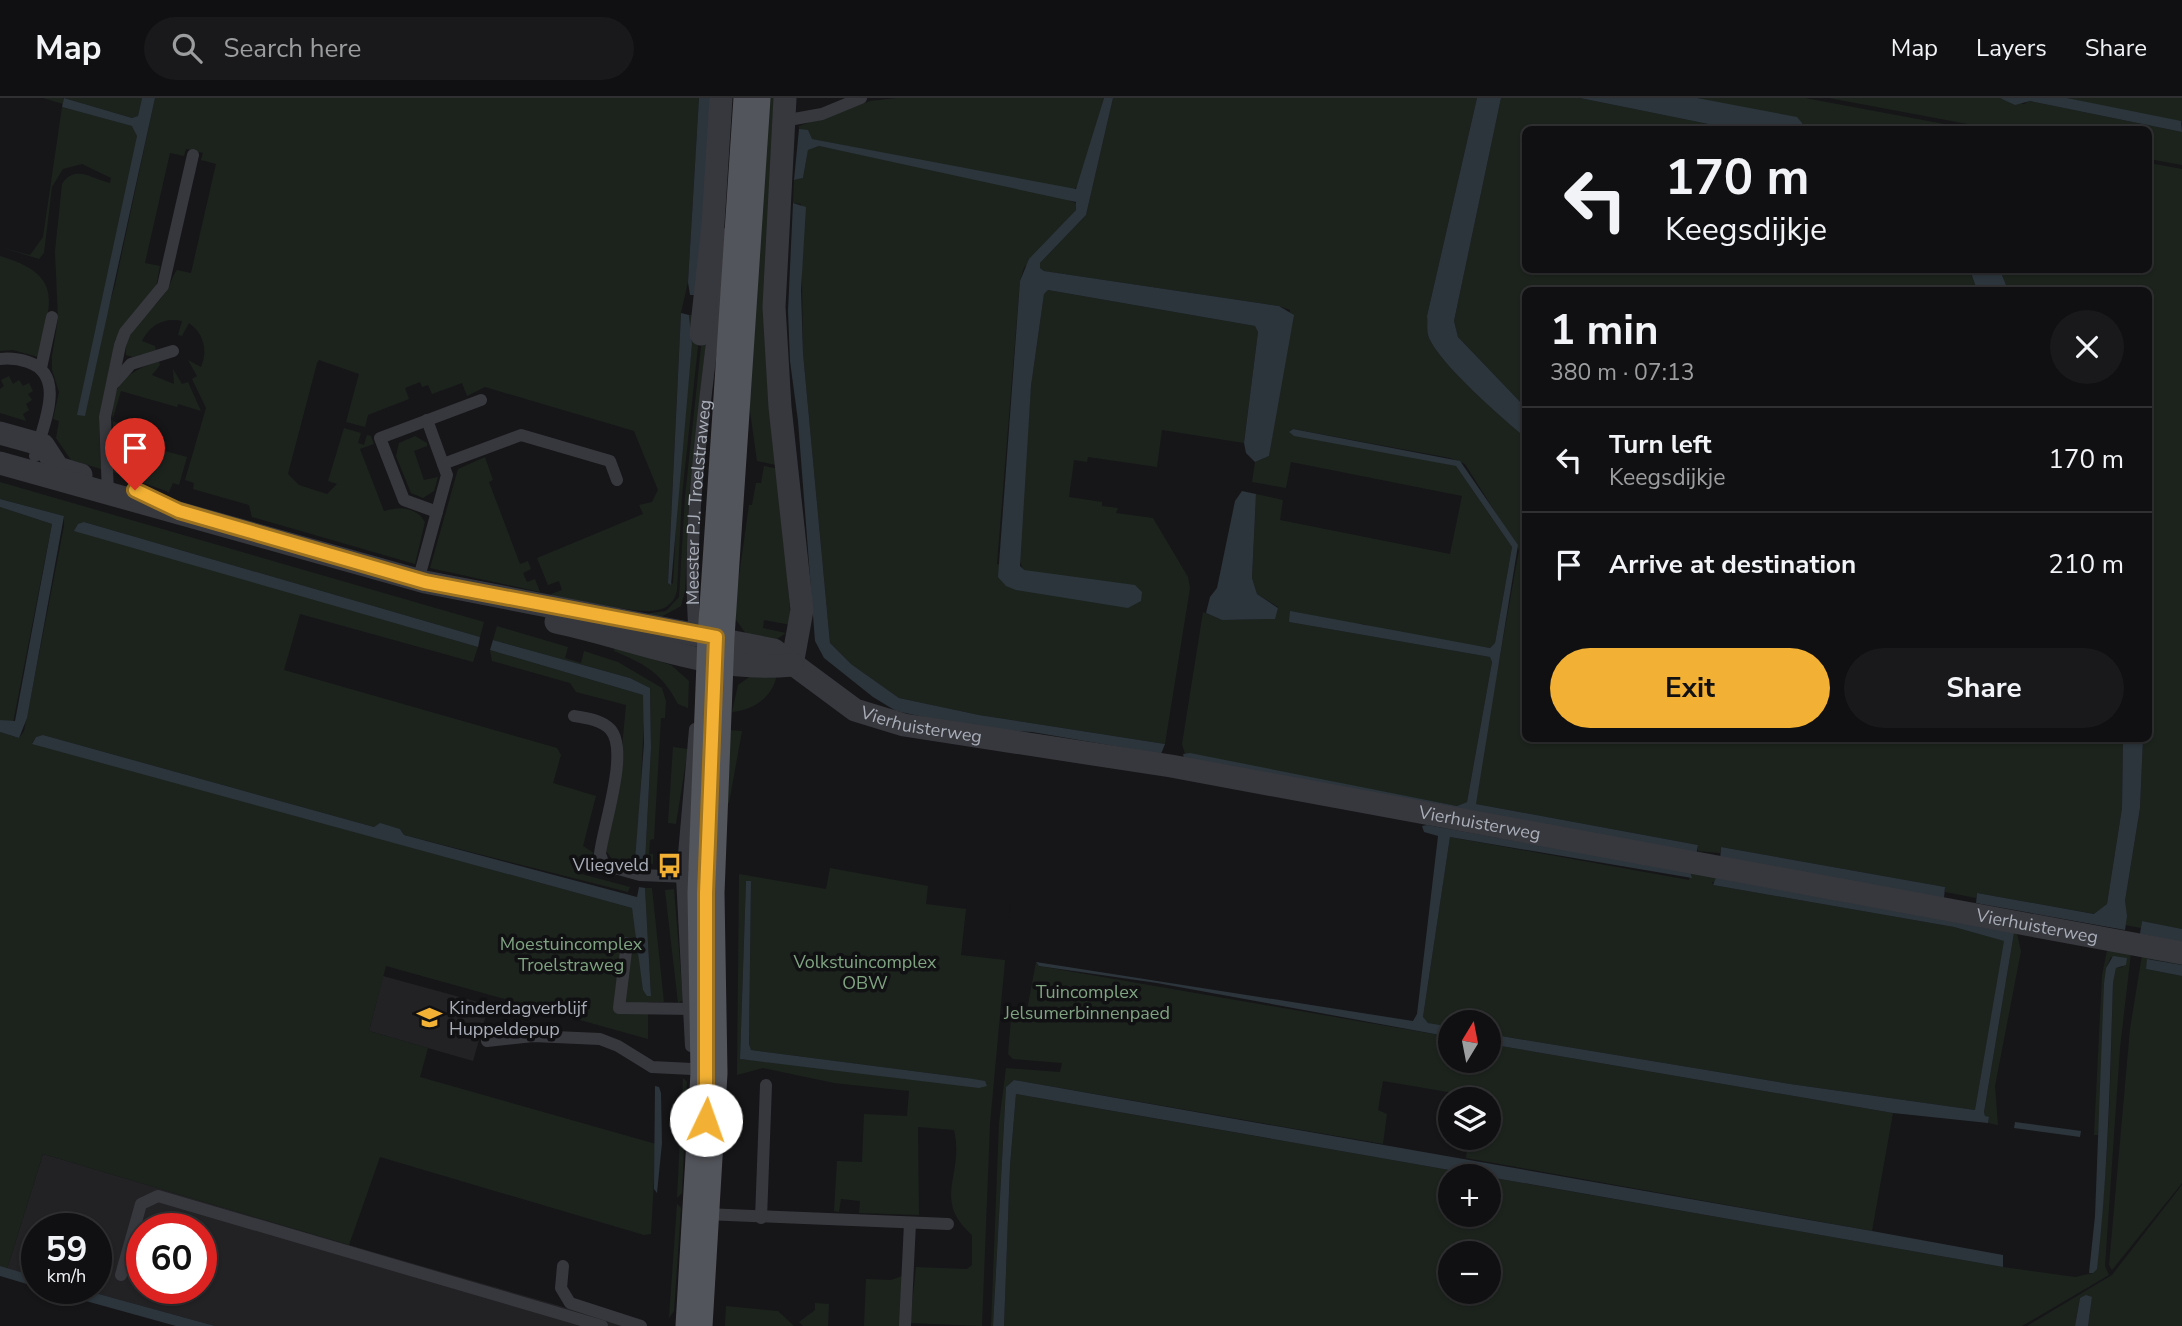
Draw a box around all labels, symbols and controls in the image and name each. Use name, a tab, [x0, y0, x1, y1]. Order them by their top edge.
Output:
search box	[144, 17, 634, 80]
text: Map	[35, 26, 102, 71]
icon: search	[168, 29, 206, 67]
text: Search here	[224, 31, 361, 66]
text: Map	[1891, 32, 1938, 64]
text: Layers	[1976, 32, 2047, 64]
text: Share	[2085, 32, 2147, 64]
text: 170 m	[1665, 144, 1809, 211]
icon: left	[1550, 154, 1641, 245]
text: Keegsdijkje	[1665, 208, 1827, 251]
text: 1 min	[1550, 302, 1659, 359]
button: close	[2050, 310, 2124, 384]
text: 380 m · 07:13	[1550, 357, 1695, 388]
street label: Meester P.J. Troelstraweg	[681, 398, 717, 605]
pin	[105, 418, 165, 490]
text: Turn left	[1609, 427, 1712, 462]
icon: arrive	[116, 429, 154, 467]
icon: left	[1550, 441, 1588, 479]
text: 170 m	[2048, 442, 2124, 477]
text: Keegsdijkje	[1609, 462, 1725, 493]
icon: arrive	[1550, 546, 1588, 584]
text: Arrive at destination	[1609, 547, 1856, 582]
text: 210 m	[2048, 547, 2124, 582]
button: Exit	[1550, 648, 1830, 728]
button: Share	[1844, 648, 2124, 728]
street label: Vierhuisterweg	[857, 700, 984, 749]
street label: Vierhuisterweg	[1416, 800, 1543, 846]
bus stop icon: Vliegveld	[655, 851, 683, 879]
place label: Vliegveld	[572, 853, 649, 877]
street label: Vierhuisterweg	[1973, 903, 2100, 949]
park label: Moestuincomplex Troelstraweg	[500, 932, 643, 977]
park label: Volkstuincomplex OBW	[792, 950, 937, 995]
park label: Tuincomplex Jelsumerbinnenpaed	[1003, 980, 1170, 1025]
place label: Kinderdagverblijf Huppeldepup	[449, 996, 588, 1041]
school or university icon: Kinderdagverblijf Huppeldepup	[415, 1004, 443, 1032]
north arrow	[1438, 1010, 1502, 1073]
map controls	[1438, 1010, 1501, 1304]
position arrow	[669, 1083, 743, 1157]
button: layers	[1438, 1087, 1501, 1150]
button: +	[1438, 1164, 1501, 1227]
speed limit sign: 60	[126, 1213, 217, 1304]
text: 59	[45, 1226, 88, 1273]
button: −	[1438, 1241, 1501, 1304]
text: km/h	[47, 1264, 86, 1288]

